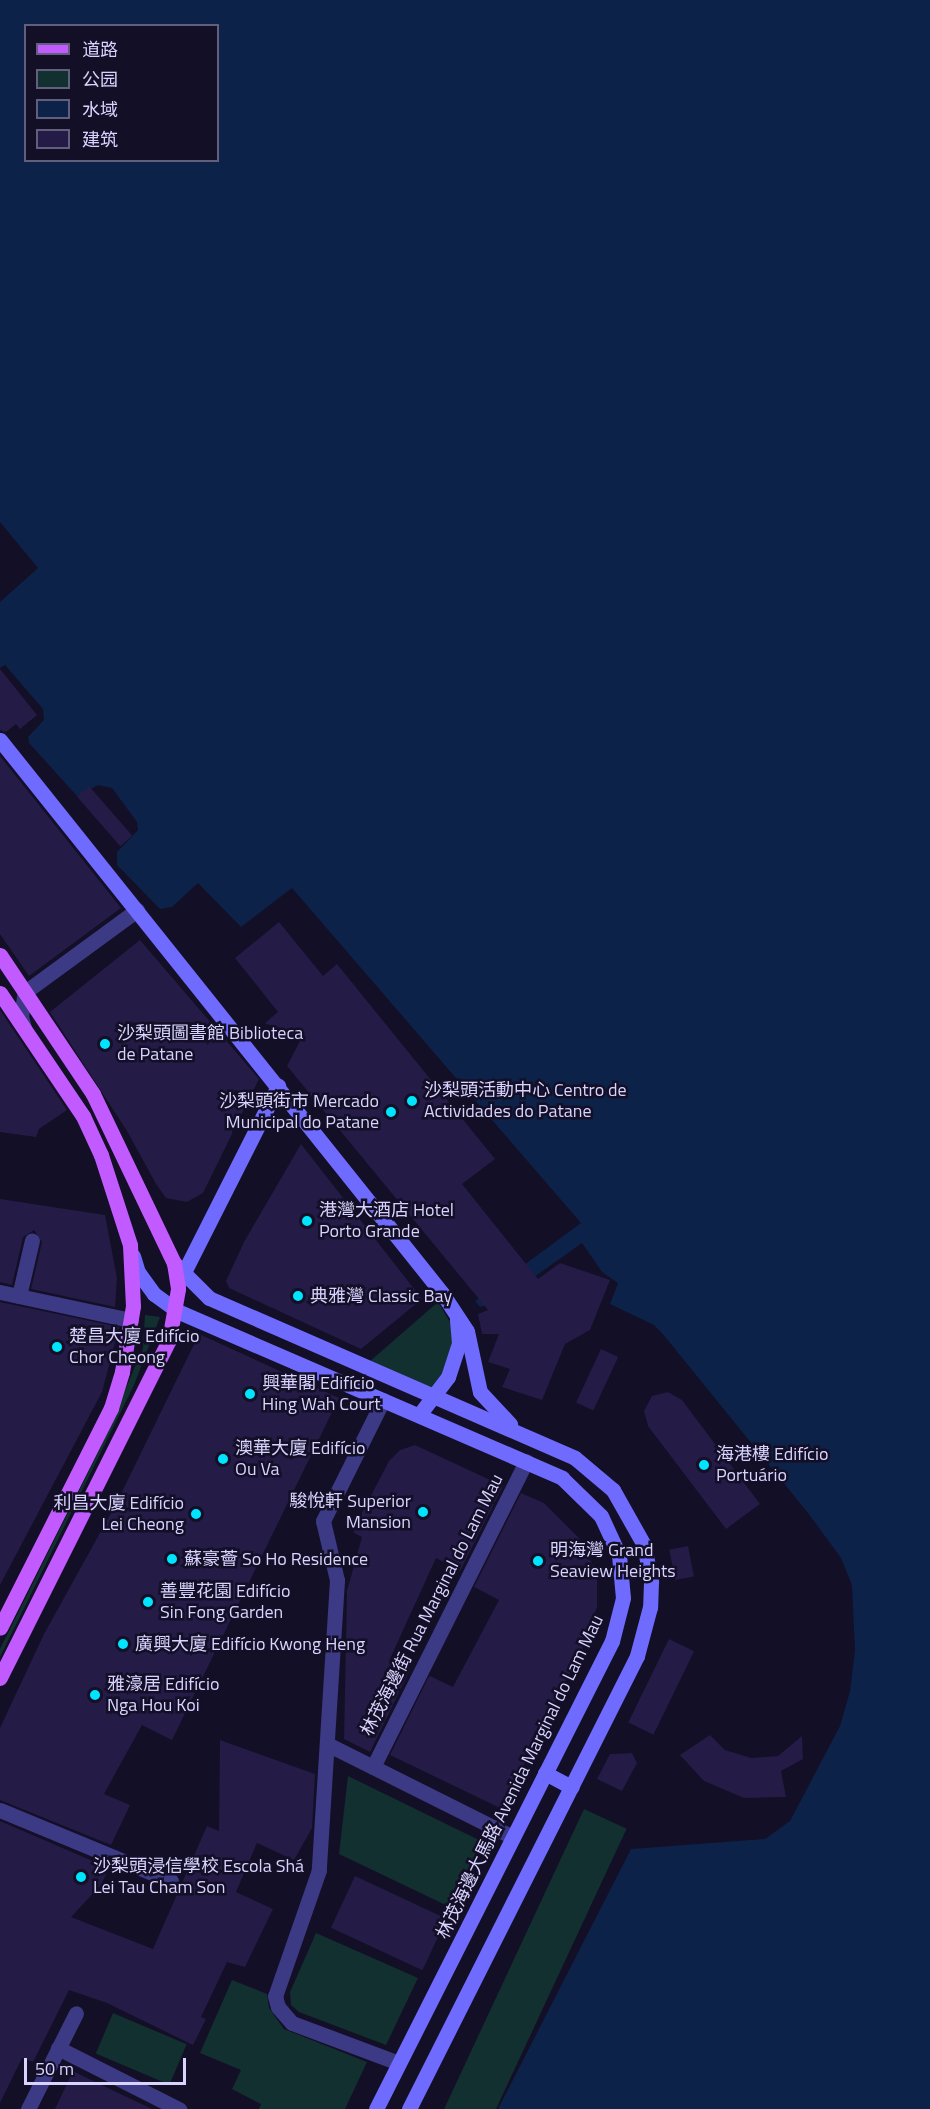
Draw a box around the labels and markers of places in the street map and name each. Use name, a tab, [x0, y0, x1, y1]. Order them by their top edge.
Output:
place label: 沙梨頭圖書館 Biblioteca de Patane	[117, 1023, 303, 1066]
marker: 沙梨頭圖書館 Biblioteca de Patane	[98, 1037, 112, 1051]
place label: 沙梨頭活動中心 Centro de Actividades do Patane	[424, 1080, 627, 1122]
place label: 沙梨頭街市 Mercado Municipal do Patane	[219, 1091, 379, 1134]
marker: 沙梨頭活動中心 Centro de Actividades do Patane	[405, 1094, 419, 1108]
marker: 沙梨頭街市 Mercado Municipal do Patane	[384, 1105, 398, 1119]
place label: 港灣大酒店 Hotel Porto Grande	[319, 1200, 454, 1242]
marker: 港灣大酒店 Hotel Porto Grande	[300, 1214, 314, 1228]
place label: 典雅灣 Classic Bay	[310, 1285, 452, 1307]
marker: 典雅灣 Classic Bay	[291, 1289, 305, 1303]
place label: 楚昌大廈 Edifício Chor Cheong	[69, 1326, 199, 1368]
marker: 楚昌大廈 Edifício Chor Cheong	[50, 1340, 64, 1354]
place label: 興華閣 Edifício Hing Wah Court	[262, 1373, 381, 1416]
marker: 興華閣 Edifício Hing Wah Court	[243, 1387, 257, 1401]
place label: 澳華大廈 Edifício Ou Va	[235, 1438, 365, 1480]
place label: 海港樓 Edifício Portuário	[716, 1444, 828, 1486]
marker: 澳華大廈 Edifício Ou Va	[216, 1452, 230, 1466]
marker: 海港樓 Edifício Portuário	[697, 1458, 711, 1472]
place label: 駿悅軒 Superior Mansion	[289, 1491, 411, 1534]
place label: 利昌大廈 Edifício Lei Cheong	[54, 1493, 184, 1536]
marker: 駿悅軒 Superior Mansion	[416, 1505, 430, 1519]
marker: 利昌大廈 Edifício Lei Cheong	[189, 1507, 203, 1521]
place label: 明海灣 Grand Seaview Heights	[550, 1540, 676, 1582]
place label: 蘇豪薈 So Ho Residence	[184, 1548, 368, 1570]
marker: 蘇豪薈 So Ho Residence	[165, 1552, 179, 1566]
marker: 明海灣 Grand Seaview Heights	[531, 1554, 545, 1568]
place label: 善豐花園 Edifício Sin Fong Garden	[160, 1581, 290, 1624]
marker: 善豐花園 Edifício Sin Fong Garden	[141, 1595, 155, 1609]
place label: 廣興大廈 Edifício Kwong Heng	[135, 1633, 365, 1655]
marker: 廣興大廈 Edifício Kwong Heng	[116, 1637, 130, 1651]
place label: 雅濠居 Edifício Nga Hou Koi	[107, 1674, 219, 1716]
marker: 雅濠居 Edifício Nga Hou Koi	[88, 1688, 102, 1702]
place label: 沙梨頭浸信學校 Escola Shá Lei Tau Cham Son	[93, 1856, 304, 1898]
marker: 沙梨頭浸信學校 Escola Shá Lei Tau Cham Son	[74, 1870, 88, 1884]

